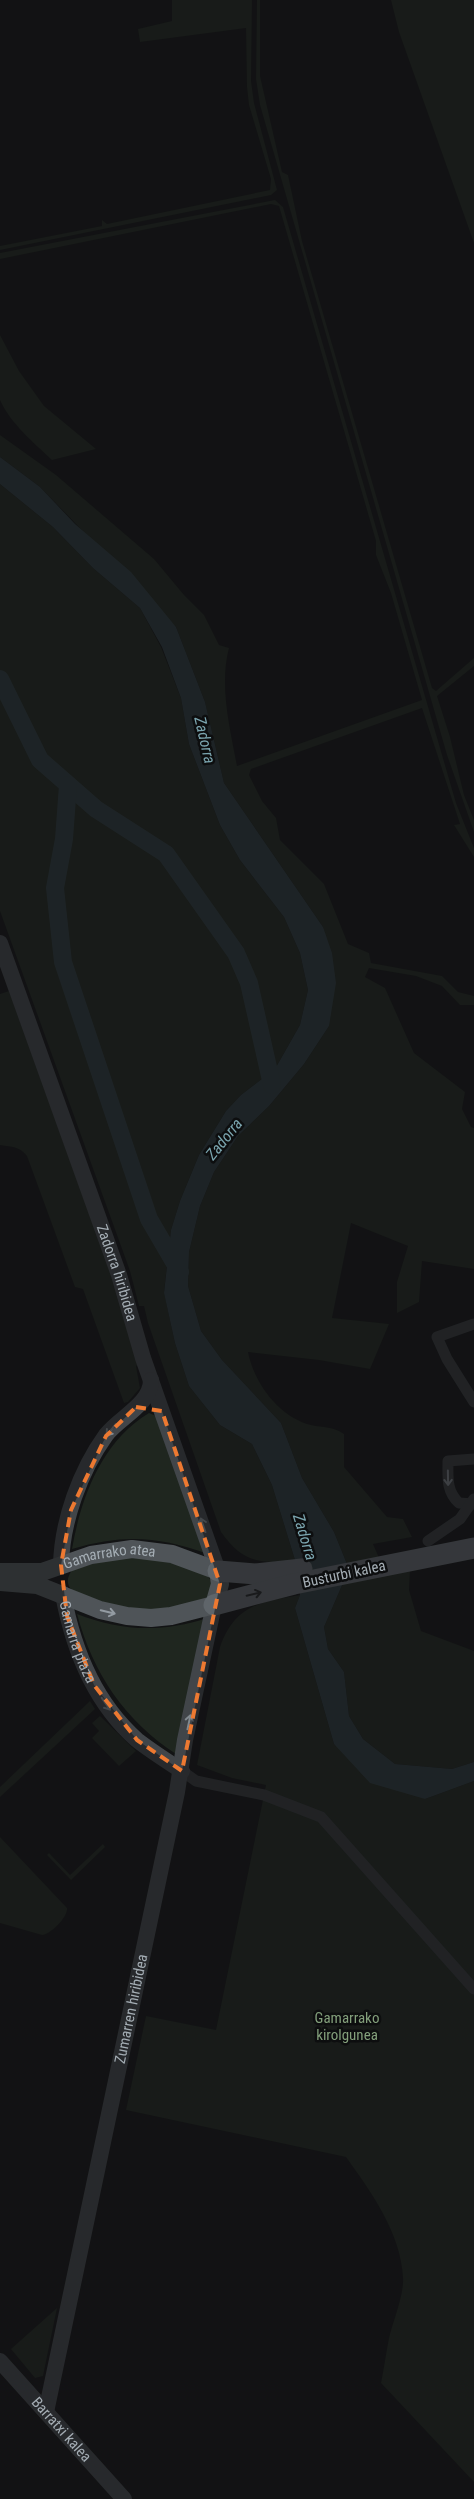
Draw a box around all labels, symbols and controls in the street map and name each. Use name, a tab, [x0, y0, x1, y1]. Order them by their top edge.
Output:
water label: Zadorra	[190, 714, 220, 765]
water label: Zadorra	[201, 1115, 246, 1164]
street label: Zadorra hiribidea	[93, 1222, 141, 1323]
one-way arrow	[106, 1423, 117, 1436]
one-way arrow	[444, 1470, 453, 1486]
water label: Zadorra	[289, 1510, 321, 1563]
one-way arrow	[198, 1517, 207, 1533]
street label: Gamarrako atea	[61, 1540, 157, 1573]
street label: Busturbi kalea	[301, 1556, 387, 1592]
one-way arrow	[245, 1589, 261, 1598]
street label: Gamarra plaza	[55, 1599, 100, 1686]
one-way arrow	[99, 1608, 115, 1617]
one-way arrow	[101, 1696, 111, 1710]
one-way arrow	[185, 1715, 194, 1731]
street label: Zumarren hiribidea	[111, 1952, 152, 2065]
park label: Gamarrako kirolgunea	[315, 2009, 379, 2044]
street label: Barratxi kalea	[28, 2393, 95, 2466]

